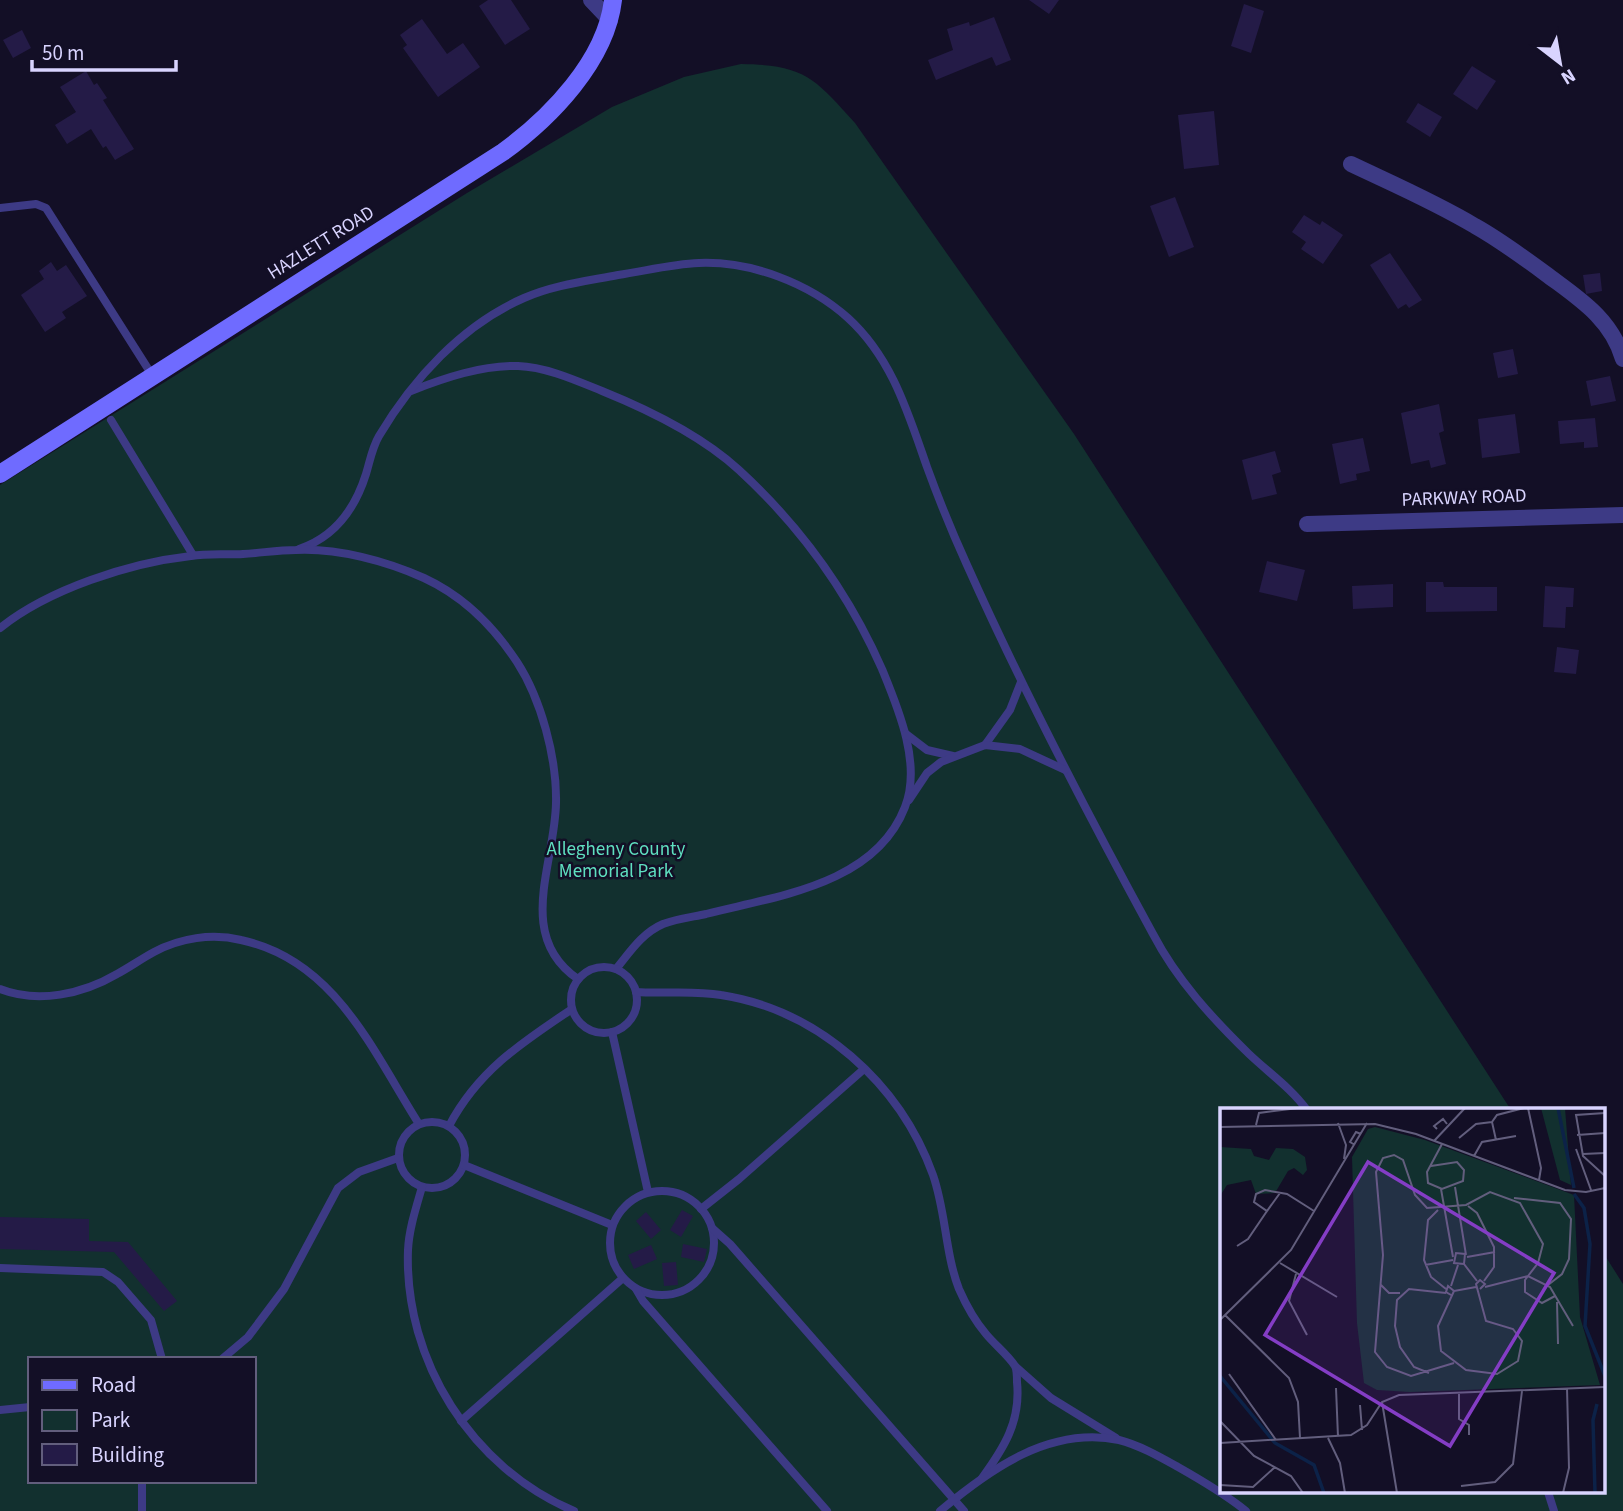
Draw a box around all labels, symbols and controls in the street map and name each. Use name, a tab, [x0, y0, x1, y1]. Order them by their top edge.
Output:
scale bar	[32, 28, 175, 72]
north arrow	[1525, 28, 1595, 98]
text: 50 m	[42, 38, 84, 68]
text: N	[1556, 61, 1580, 91]
street label: HAZLETT ROAD	[262, 199, 380, 287]
street label: PARKWAY ROAD	[1401, 482, 1527, 514]
park label: Allegheny County Memorial Park	[547, 836, 686, 885]
inset map	[1220, 1108, 1606, 1494]
legend	[28, 1357, 256, 1483]
text: Road	[91, 1370, 136, 1400]
text: Park	[91, 1405, 131, 1435]
text: Building	[91, 1440, 165, 1470]

